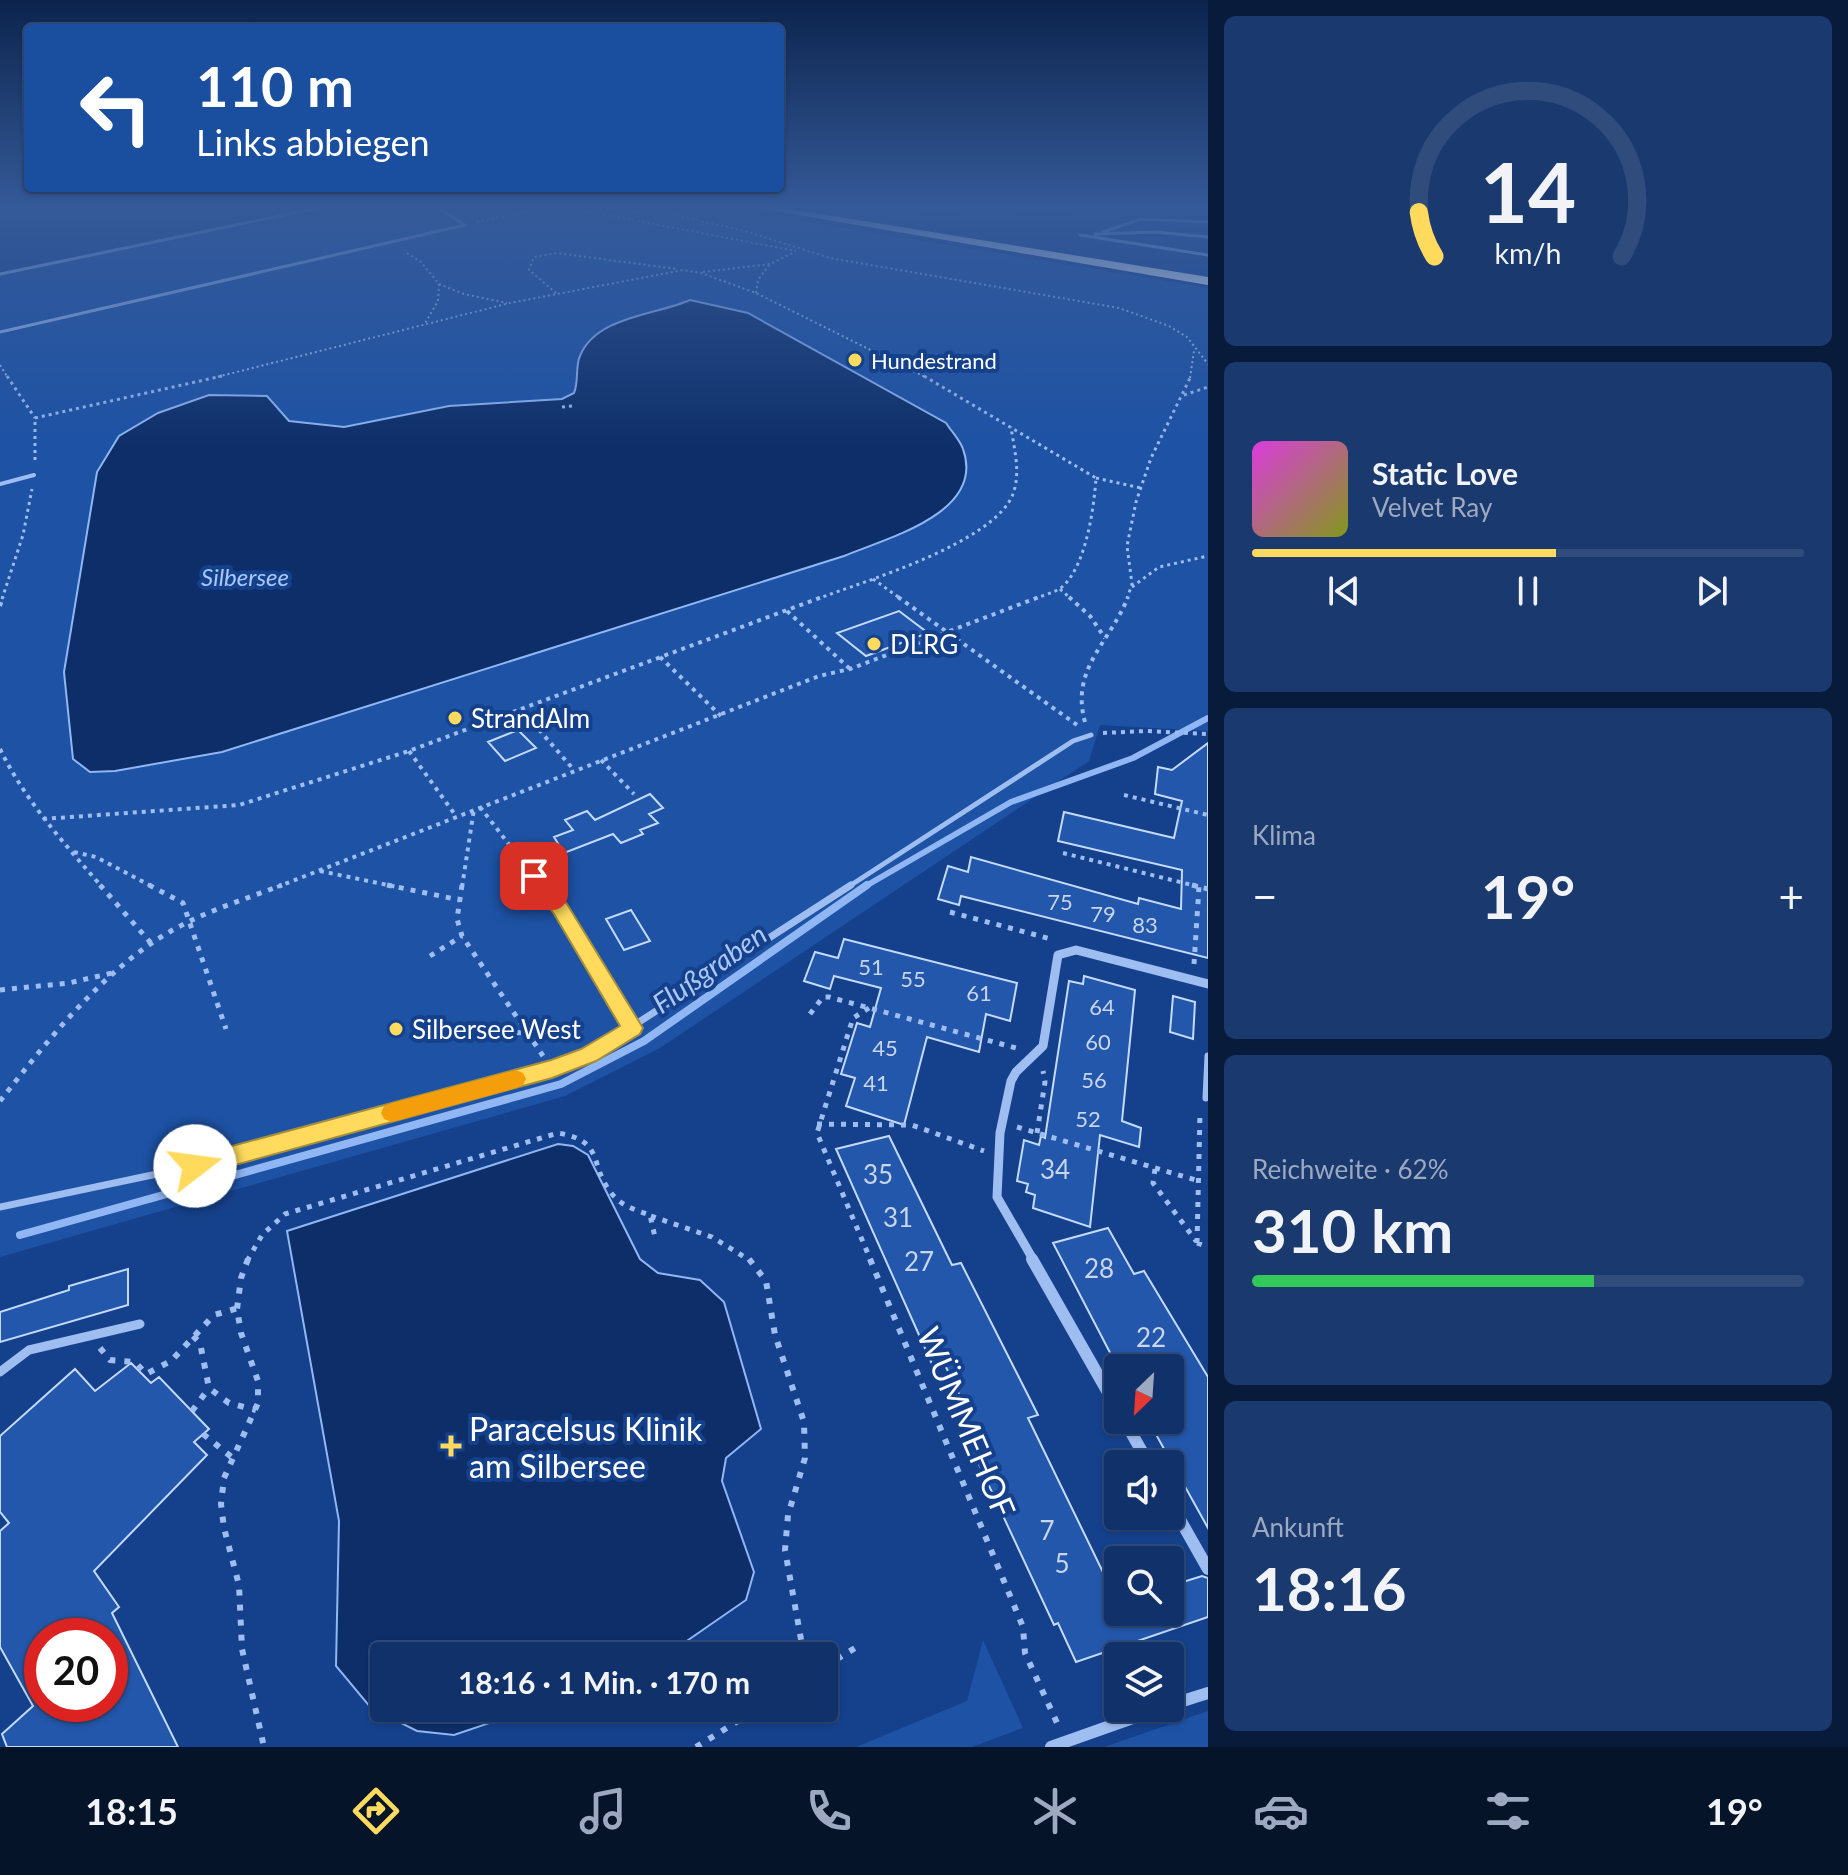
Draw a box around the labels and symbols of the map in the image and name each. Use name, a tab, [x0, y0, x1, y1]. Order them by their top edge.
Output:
place label: Hundestrand	[871, 347, 997, 374]
marker: Hundestrand	[846, 351, 864, 369]
water label: Silbersee	[201, 562, 289, 591]
place label: DLRG	[890, 628, 958, 660]
marker: DLRG	[865, 635, 883, 653]
place label: StrandAlm	[471, 702, 590, 734]
marker: StrandAlm	[446, 709, 464, 727]
pin	[500, 842, 568, 910]
house number: 75	[1047, 888, 1073, 915]
house number: 79	[1090, 900, 1116, 927]
house number: 83	[1132, 911, 1158, 938]
water label: Flußgraben	[645, 916, 773, 1020]
house number: 51	[858, 953, 884, 980]
house number: 55	[900, 965, 926, 992]
house number: 61	[966, 979, 992, 1006]
house number: 64	[1089, 993, 1115, 1020]
place label: Silbersee West	[412, 1013, 581, 1045]
marker: Silbersee West	[387, 1020, 405, 1038]
house number: 60	[1085, 1028, 1111, 1055]
house number: 45	[872, 1034, 898, 1061]
house number: 56	[1081, 1066, 1107, 1093]
house number: 41	[863, 1069, 889, 1096]
house number: 52	[1075, 1105, 1101, 1132]
position arrow	[153, 1124, 237, 1208]
house number: 34	[1040, 1153, 1070, 1185]
house number: 35	[863, 1158, 893, 1190]
house number: 31	[883, 1201, 913, 1233]
house number: 27	[904, 1245, 934, 1277]
house number: 28	[1084, 1252, 1114, 1284]
street label: WÜMMEHOF	[909, 1321, 1025, 1523]
house number: 22	[1136, 1321, 1166, 1353]
north arrow	[1104, 1354, 1184, 1434]
place label: Paracelsus Klinik am Silbersee	[469, 1409, 703, 1485]
marker: Paracelsus Klinik am Silbersee	[440, 1435, 462, 1457]
house number: 7	[1039, 1514, 1055, 1546]
house number: 5	[1054, 1547, 1070, 1579]
speed limit sign: 20	[24, 1618, 128, 1722]

